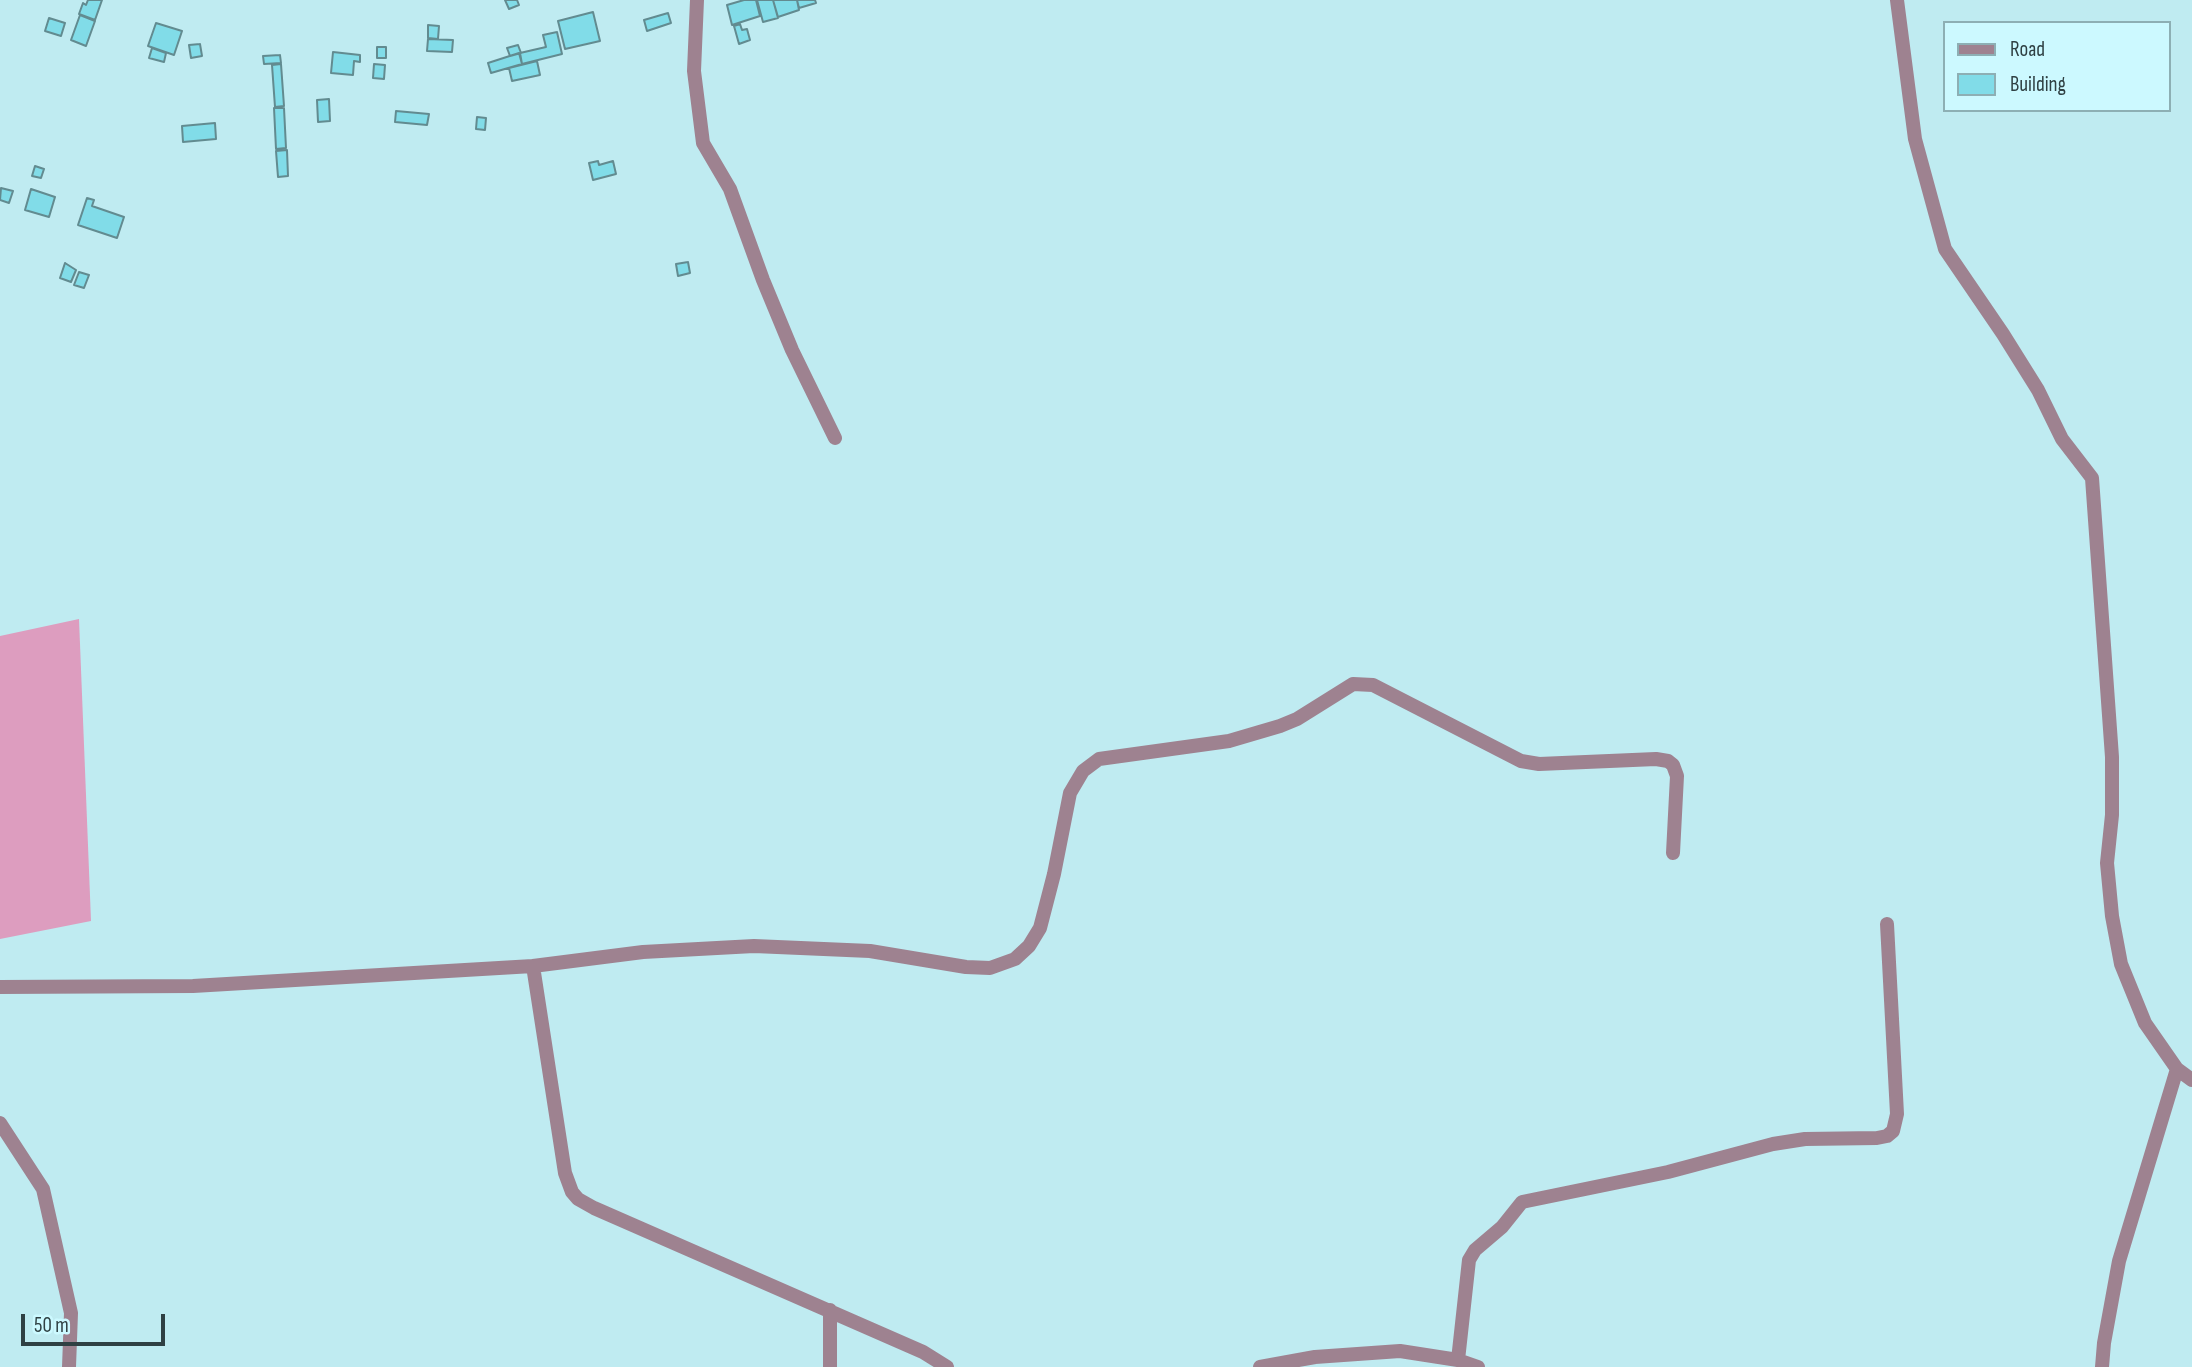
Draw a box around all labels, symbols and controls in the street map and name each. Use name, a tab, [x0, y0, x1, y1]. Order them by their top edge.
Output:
legend	[1944, 21, 2171, 112]
text: Road	[2010, 37, 2045, 62]
text: Building	[2010, 72, 2066, 97]
scale bar	[24, 1300, 168, 1344]
text: 50 m	[34, 1313, 69, 1338]

